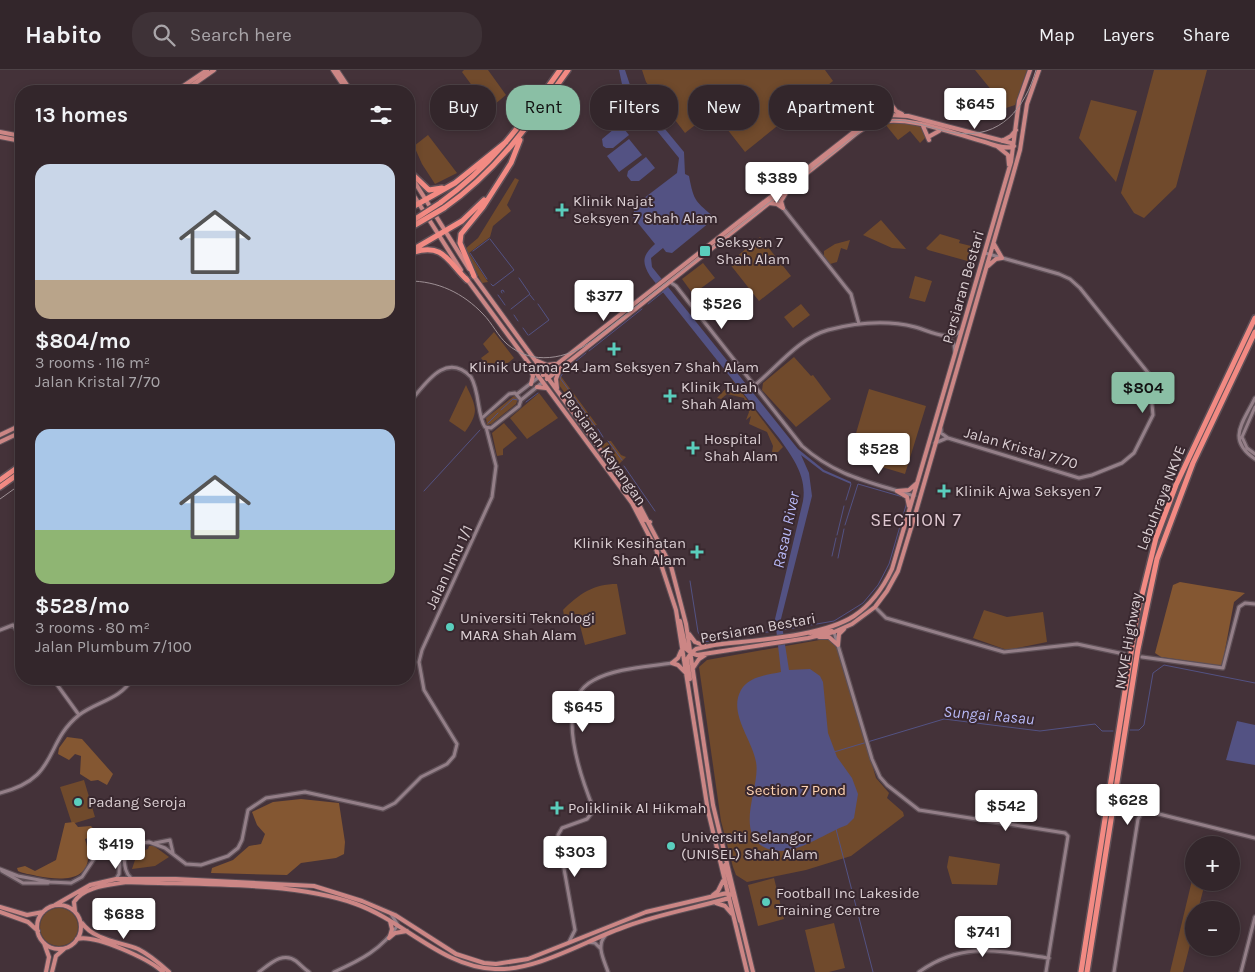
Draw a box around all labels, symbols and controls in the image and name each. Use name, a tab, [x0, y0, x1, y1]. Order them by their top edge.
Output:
search box	[132, 12, 482, 57]
text: Habito	[25, 21, 102, 49]
icon: search	[150, 21, 178, 49]
text: Search here	[190, 24, 292, 46]
text: Map	[1039, 24, 1075, 46]
text: Layers	[1103, 24, 1155, 46]
text: Share	[1183, 24, 1230, 46]
chip: Buy	[430, 85, 496, 130]
chip: Rent	[506, 85, 580, 130]
chip: Filters	[590, 85, 678, 130]
chip: New	[688, 85, 759, 130]
chip: Apartment	[769, 85, 893, 130]
pin: $645	[945, 88, 1005, 130]
text: $645	[955, 94, 995, 113]
icon: filters	[367, 101, 395, 129]
text: 13 homes	[35, 103, 128, 127]
pin: $389	[747, 162, 807, 204]
text: $389	[756, 168, 798, 187]
place label: Klinik Najat Seksyen 7 Shah Alam	[573, 192, 718, 227]
icon: home	[170, 197, 260, 287]
marker: Klinik Najat Seksyen 7 Shah Alam	[555, 203, 569, 217]
street label: Persiaran Bestari	[938, 228, 988, 346]
place label: Seksyen 7 Shah Alam	[716, 233, 790, 268]
marker: Seksyen 7 Shah Alam	[698, 244, 712, 258]
pin: $377	[574, 280, 634, 322]
text: $377	[586, 286, 622, 305]
pin: $526	[692, 288, 752, 330]
text: $526	[702, 294, 742, 313]
text: $804/mo	[35, 329, 131, 353]
marker: Klinik Utama 24 Jam Seksyen 7 Shah Alam	[607, 342, 621, 356]
text: 3 rooms · 116 m²	[35, 353, 150, 372]
place label: Klinik Utama 24 Jam Seksyen 7 Shah Alam	[469, 358, 759, 376]
text: Jalan Kristal 7/70	[35, 372, 160, 391]
pin: $804	[1113, 372, 1173, 414]
place label: Klinik Tuah Shah Alam	[681, 378, 757, 413]
text: $804	[1122, 378, 1164, 397]
street label: Persiaran Kayangan	[558, 387, 650, 509]
marker: Klinik Tuah Shah Alam	[663, 389, 677, 403]
street label: Jalan Kristal 7/70	[962, 423, 1080, 473]
place label: Hospital Shah Alam	[704, 430, 778, 465]
pin: $528	[849, 432, 909, 475]
text: $528	[859, 439, 899, 458]
marker: Hospital Shah Alam	[686, 441, 700, 455]
street label: Lebuhraya NKVE	[1133, 443, 1189, 553]
icon: home	[170, 462, 260, 552]
place label: Klinik Ajwa Seksyen 7	[955, 482, 1101, 500]
marker: Klinik Ajwa Seksyen 7	[937, 484, 951, 498]
water label: Rasau River	[769, 489, 804, 570]
district label: SECTION 7	[870, 509, 962, 531]
street label: Jalan Ilmu 1/1	[422, 522, 476, 612]
place label: Klinik Kesihatan Shah Alam	[573, 534, 686, 569]
marker: Klinik Kesihatan Shah Alam	[690, 545, 704, 559]
street label: NKVE Highway	[1111, 591, 1145, 691]
text: $528/mo	[35, 594, 130, 618]
place label: Universiti Teknologi MARA Shah Alam	[460, 609, 595, 644]
street label: Persiaran Bestari	[699, 609, 817, 647]
text: 3 rooms · 80 m²	[35, 618, 150, 637]
marker: Universiti Teknologi MARA Shah Alam	[444, 621, 456, 633]
text: Jalan Plumbum 7/100	[35, 637, 192, 656]
pin: $645	[553, 690, 613, 733]
text: $645	[563, 697, 603, 716]
water label: Sungai Rasau	[943, 702, 1035, 728]
park label: Section 7 Pond	[746, 781, 846, 799]
pin: $628	[1098, 784, 1158, 826]
pin: $542	[976, 790, 1036, 832]
text: $628	[1108, 790, 1148, 809]
place label: Padang Seroja	[88, 793, 186, 811]
marker: Padang Seroja	[72, 796, 84, 808]
text: $542	[986, 796, 1026, 815]
place label: Poliklinik Al Hikmah	[568, 799, 707, 817]
marker: Poliklinik Al Hikmah	[550, 801, 564, 815]
pin: $419	[86, 828, 146, 870]
place label: Universiti Selangor (UNISEL) Shah Alam	[681, 828, 818, 863]
text: $419	[98, 834, 134, 853]
pin: $303	[545, 836, 605, 878]
map controls	[1185, 836, 1240, 956]
button: +	[1185, 836, 1240, 891]
marker: Universiti Selangor (UNISEL) Shah Alam	[665, 840, 677, 852]
text: $303	[554, 842, 596, 861]
place label: Football Inc Lakeside Training Centre	[776, 884, 920, 919]
marker: Football Inc Lakeside Training Centre	[760, 896, 772, 908]
pin: $688	[94, 898, 154, 940]
button: −	[1185, 901, 1240, 956]
text: $688	[103, 904, 145, 923]
pin: $741	[953, 916, 1013, 958]
text: $741	[966, 922, 1000, 941]

